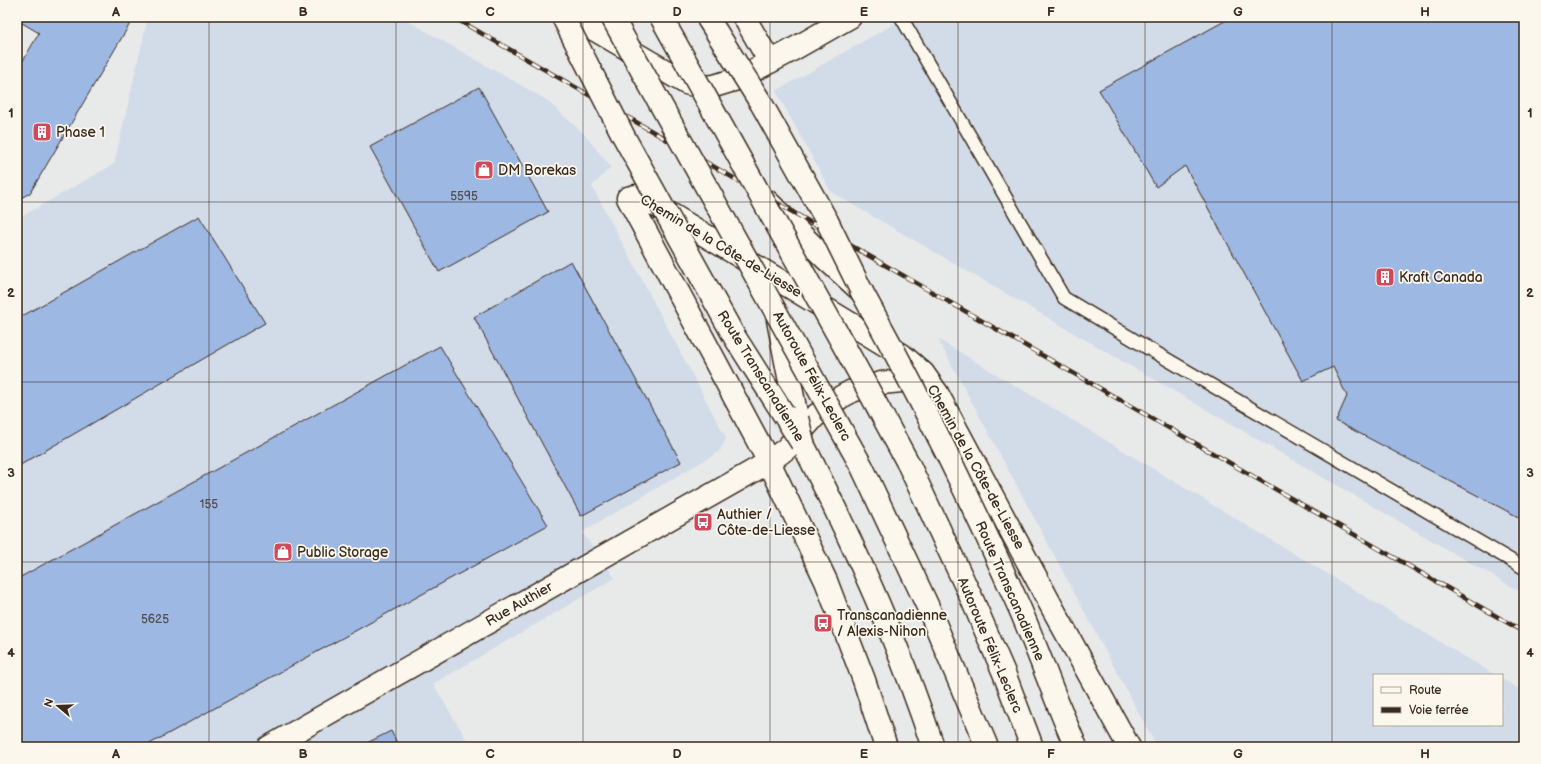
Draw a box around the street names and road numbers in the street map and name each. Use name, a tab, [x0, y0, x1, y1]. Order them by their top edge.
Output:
street label: Chemin de la Côte-de-Liesse	[637, 191, 805, 301]
street label: Route Transcanadienne	[714, 307, 808, 445]
street label: Autoroute Félix-Leclerc	[769, 308, 855, 444]
street label: Chemin de la Côte-de-Liesse	[924, 382, 1028, 552]
street label: Route Transcanadienne	[971, 518, 1049, 664]
street label: Autoroute Félix-Leclerc	[954, 575, 1026, 715]
street label: Rue Authier	[482, 577, 556, 630]

